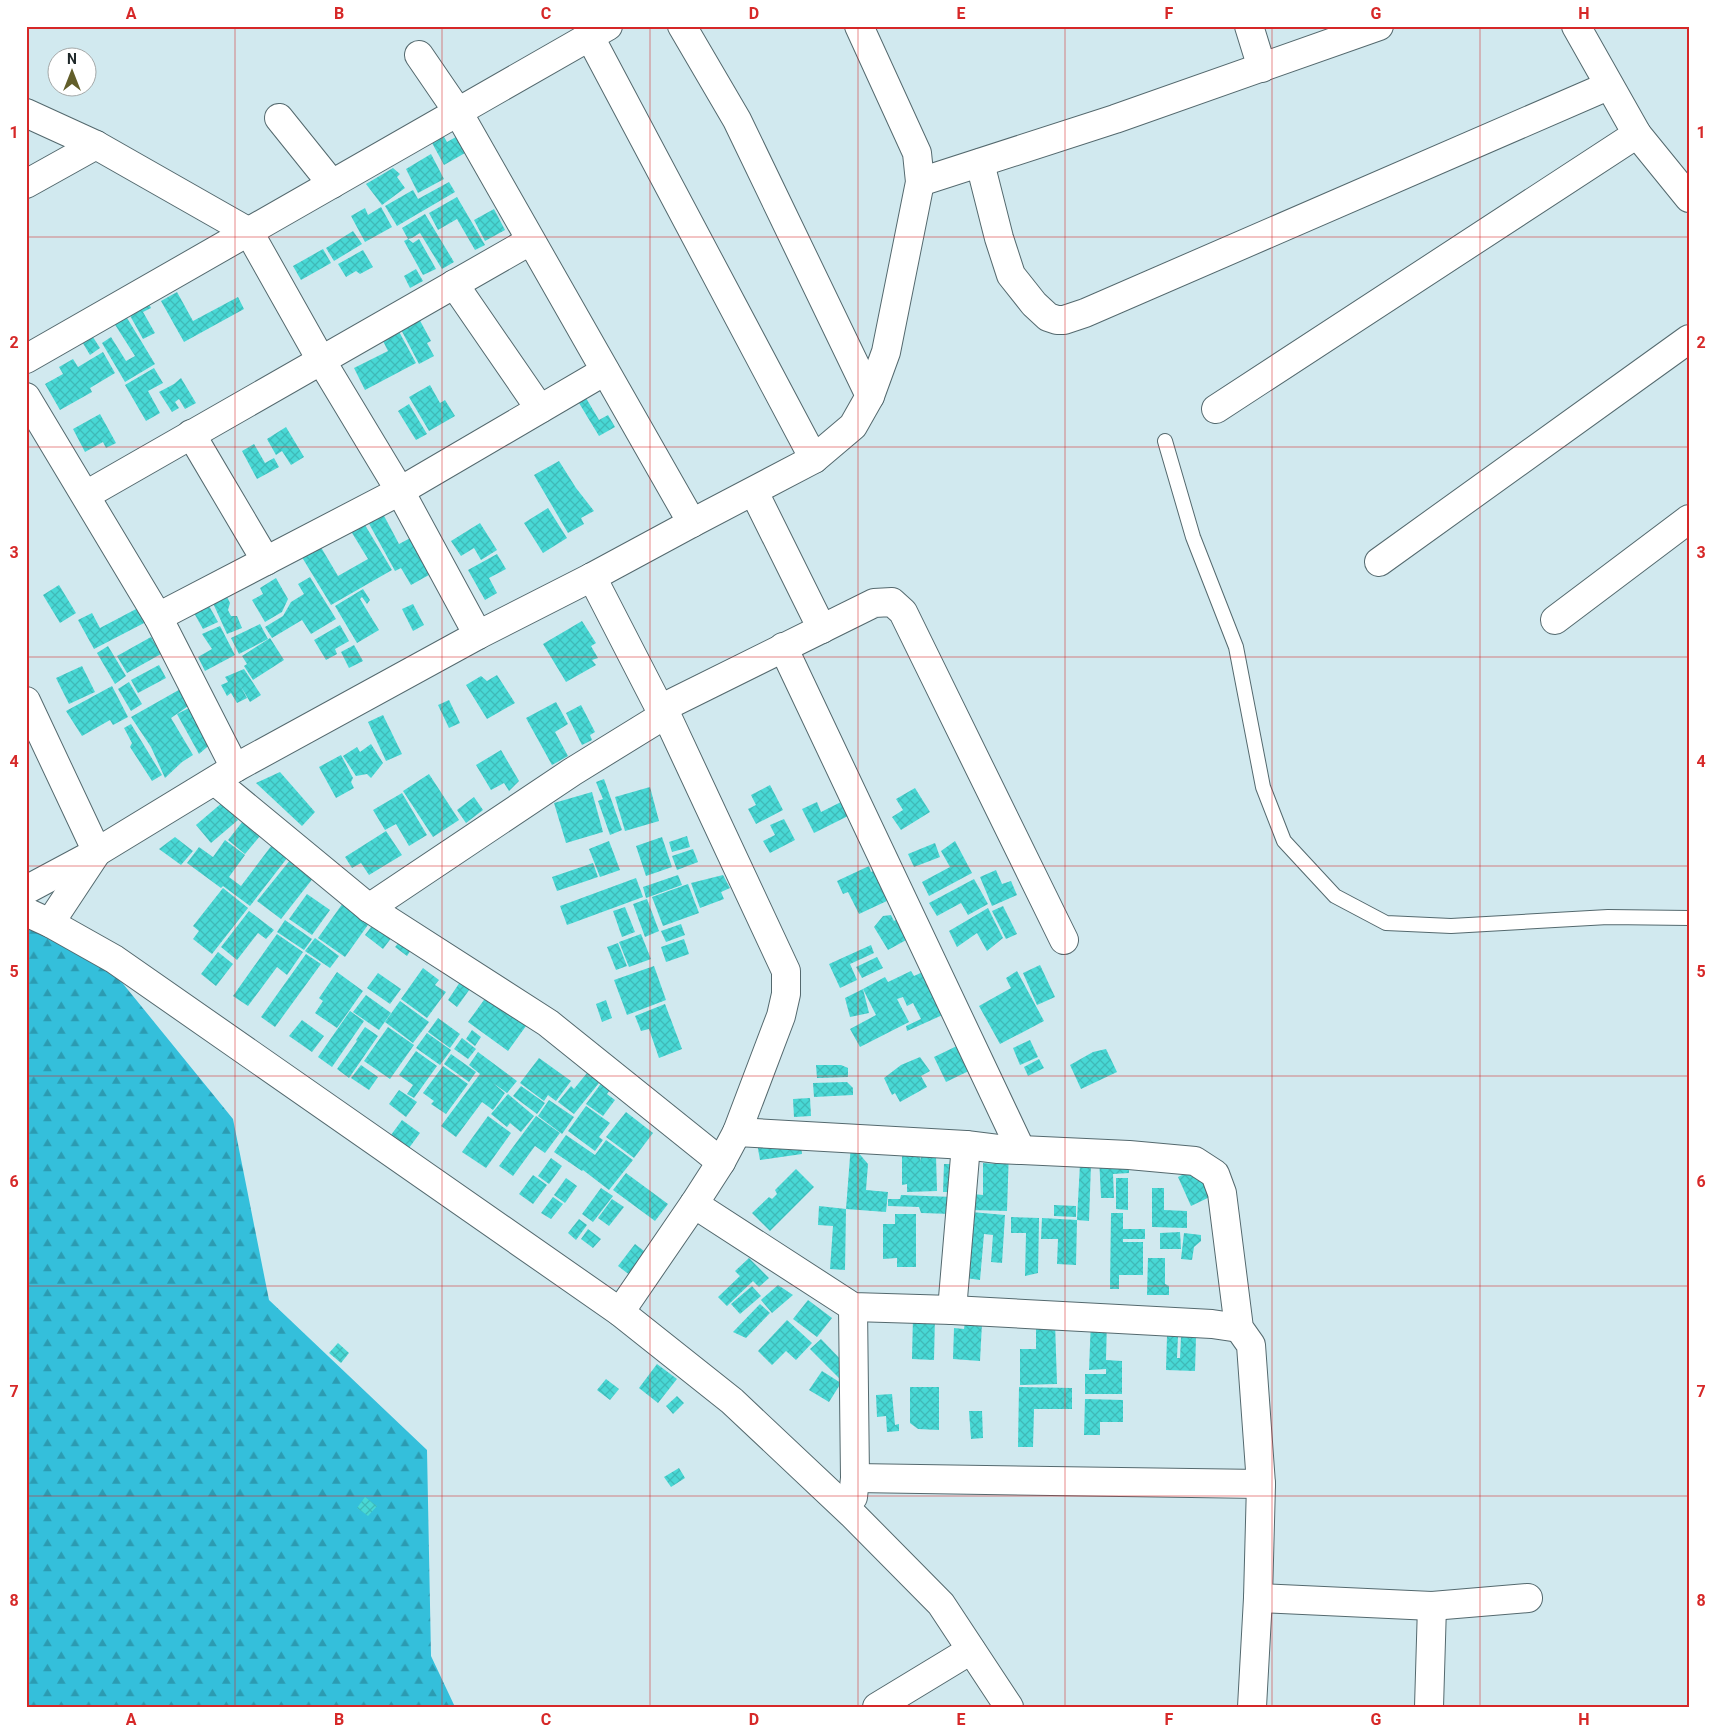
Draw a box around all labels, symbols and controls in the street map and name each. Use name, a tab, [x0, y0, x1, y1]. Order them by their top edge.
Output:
text: A	[126, 4, 137, 23]
text: B	[334, 4, 344, 23]
text: C	[541, 4, 551, 23]
text: D	[749, 4, 759, 23]
text: E	[957, 4, 966, 23]
text: F	[1165, 4, 1174, 23]
text: G	[1371, 4, 1382, 23]
text: H	[1578, 4, 1590, 23]
north arrow	[48, 48, 98, 98]
text: N	[67, 51, 77, 67]
text: 1	[9, 123, 19, 142]
text: 1	[1696, 123, 1706, 142]
text: 2	[9, 333, 19, 352]
text: 2	[1696, 333, 1706, 352]
text: 3	[9, 543, 19, 562]
text: 3	[1696, 543, 1706, 562]
text: 4	[9, 752, 19, 771]
text: 4	[1696, 752, 1706, 771]
text: 5	[9, 962, 19, 981]
text: 5	[1696, 962, 1706, 981]
text: 6	[9, 1172, 19, 1191]
text: 6	[1696, 1172, 1706, 1191]
text: 7	[9, 1382, 19, 1401]
text: 7	[1696, 1382, 1706, 1401]
text: 8	[9, 1591, 19, 1610]
text: 8	[1696, 1591, 1706, 1610]
text: A	[126, 1710, 137, 1729]
text: B	[334, 1710, 344, 1729]
text: C	[541, 1710, 551, 1729]
text: D	[749, 1710, 759, 1729]
text: E	[957, 1710, 966, 1729]
text: F	[1165, 1710, 1174, 1729]
text: G	[1371, 1710, 1382, 1729]
text: H	[1578, 1710, 1590, 1729]

